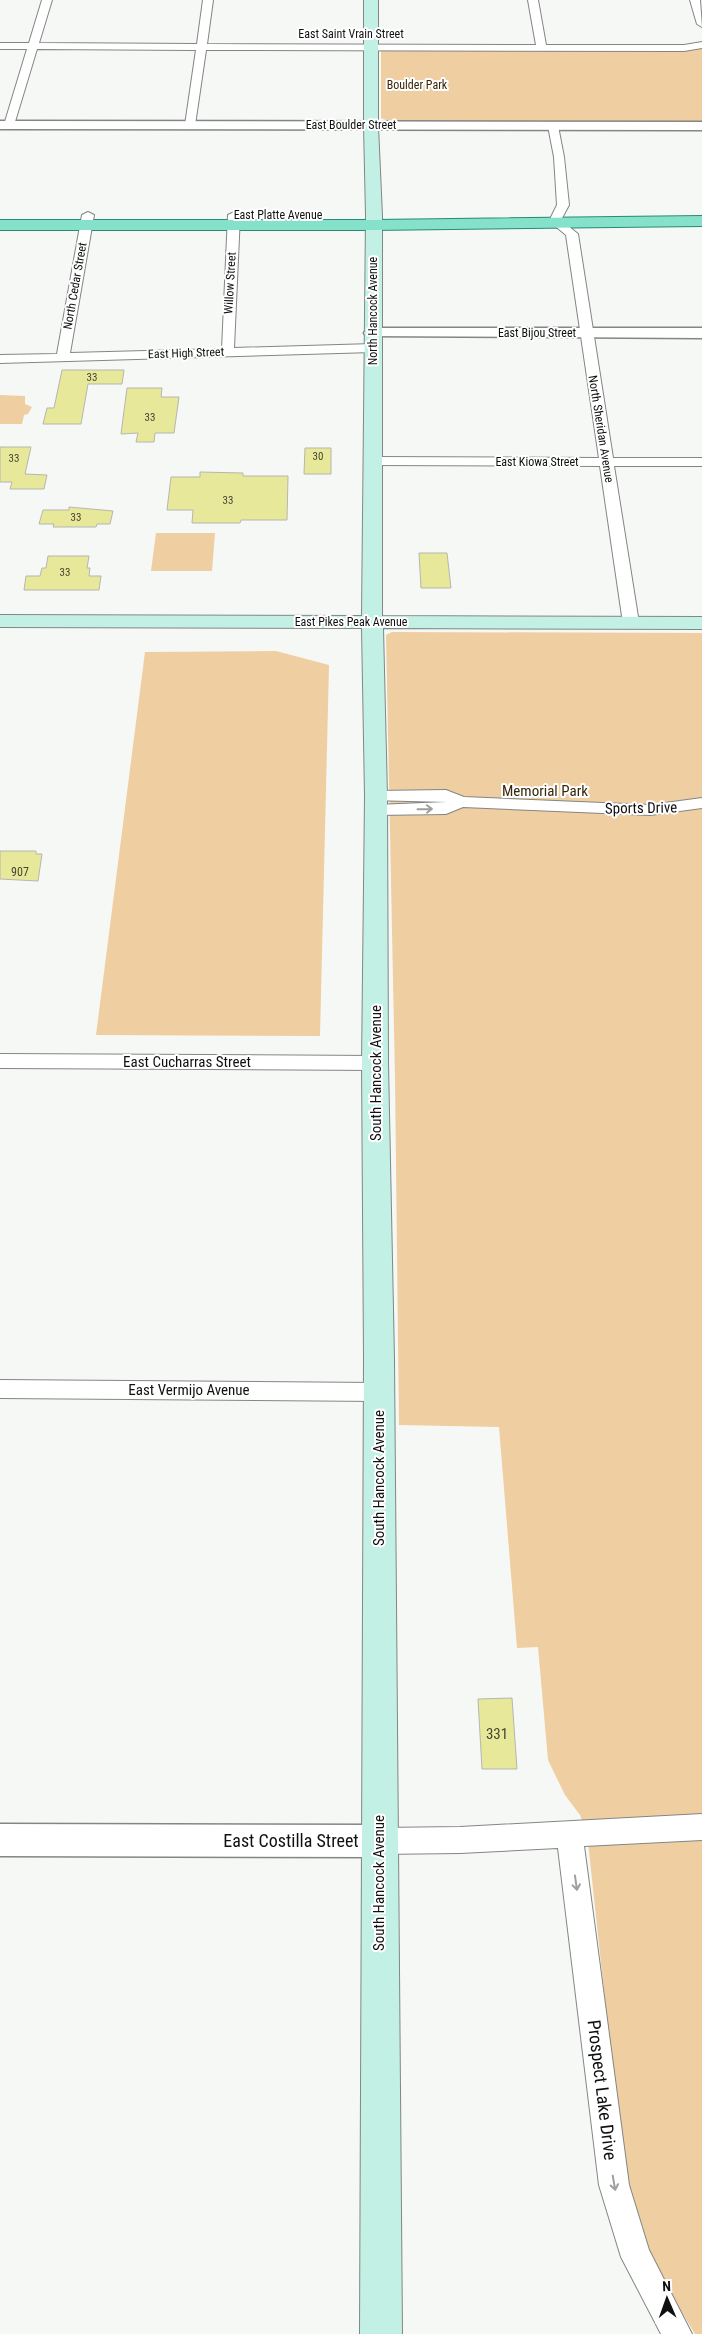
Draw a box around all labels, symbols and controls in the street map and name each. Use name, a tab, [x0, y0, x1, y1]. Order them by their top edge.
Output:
street label: East Saint Vrain Street	[298, 27, 404, 41]
park label: Boulder Park	[387, 78, 448, 92]
street label: East Boulder Street	[306, 118, 397, 132]
street label: East Platte Avenue	[234, 208, 323, 222]
street label: North Cedar Street	[60, 241, 90, 331]
street label: Willow Street	[221, 251, 239, 314]
street label: North Hancock Avenue	[366, 256, 380, 365]
street label: East Bijou Street	[498, 326, 577, 340]
street label: East High Street	[148, 345, 225, 361]
house number: 33	[87, 371, 97, 384]
street label: North Sheridan Avenue	[586, 374, 616, 484]
house number: 33	[145, 411, 155, 424]
house number: 30	[313, 450, 323, 463]
house number: 33	[9, 452, 19, 465]
street label: East Kiowa Street	[495, 455, 579, 469]
house number: 33	[223, 494, 233, 507]
house number: 33	[71, 511, 81, 524]
house number: 33	[60, 566, 70, 579]
street label: East Pikes Peak Avenue	[295, 615, 408, 629]
park label: Memorial Park	[502, 782, 588, 800]
street label: Sports Drive	[605, 798, 677, 818]
one-way arrow	[416, 804, 433, 814]
house number: 907	[11, 865, 29, 879]
street label: South Hancock Avenue	[367, 1005, 385, 1141]
street label: East Cucharras Street	[123, 1053, 251, 1071]
street label: East Vermijo Avenue	[128, 1381, 250, 1399]
street label: South Hancock Avenue	[370, 1410, 388, 1546]
house number: 331	[486, 1725, 508, 1743]
street label: South Hancock Avenue	[370, 1815, 388, 1951]
street label: East Costilla Street	[223, 1830, 359, 1851]
one-way arrow	[571, 1874, 581, 1890]
street label: Prospect Lake Drive	[583, 2019, 622, 2161]
one-way arrow	[610, 2174, 620, 2190]
north arrow	[642, 2274, 692, 2324]
text: N	[662, 2278, 671, 2294]

